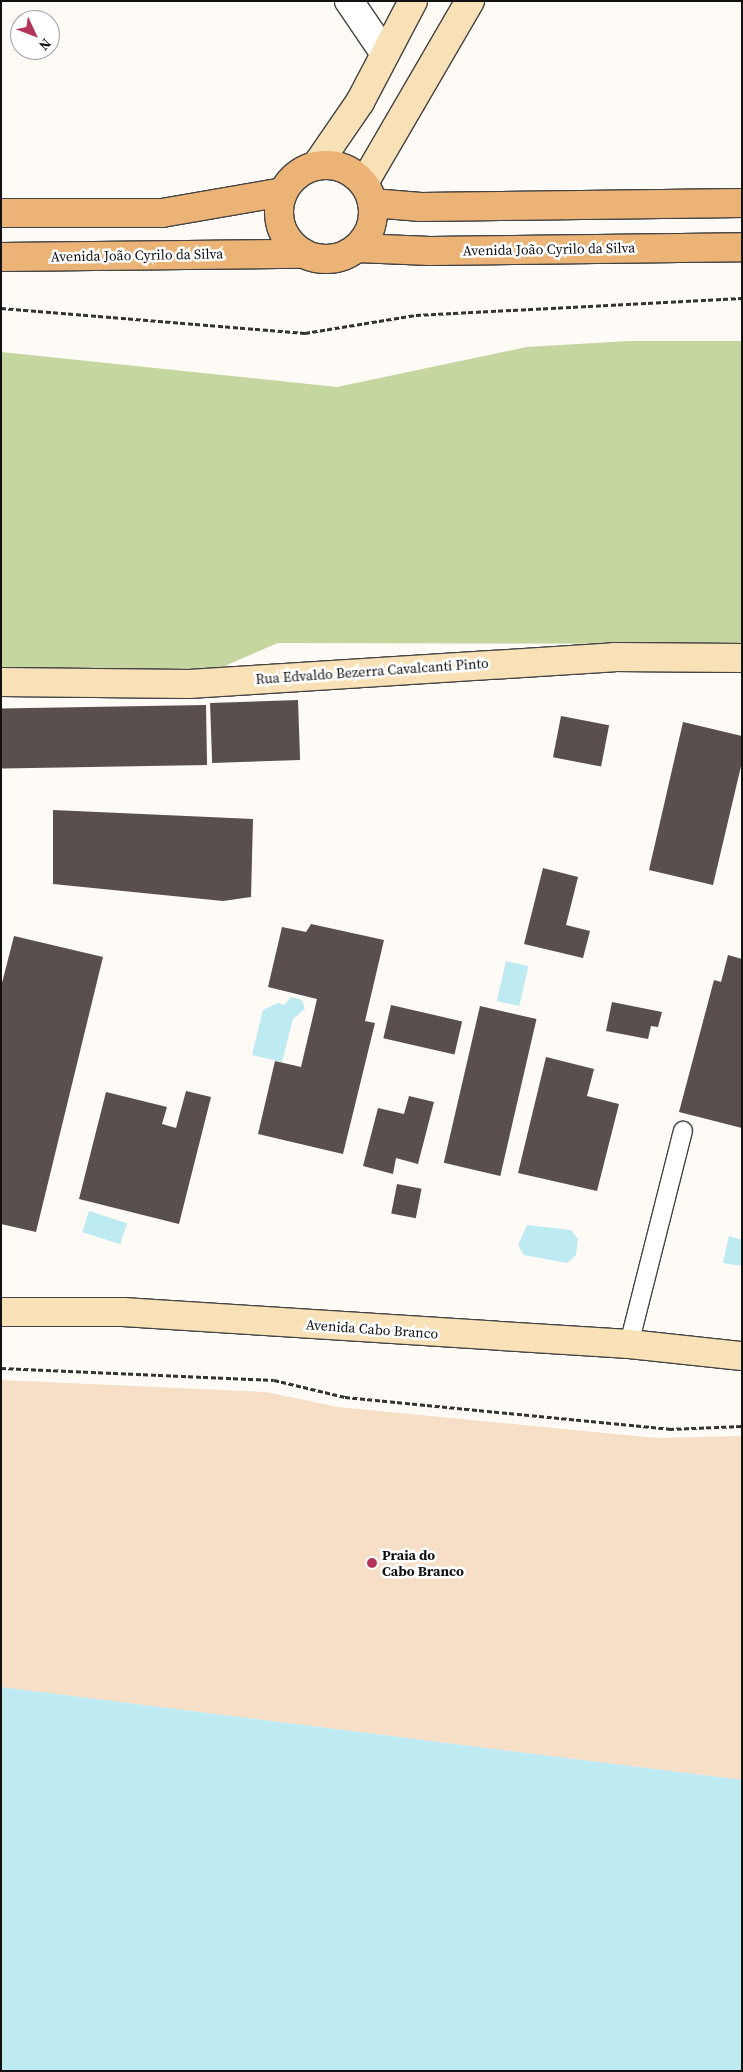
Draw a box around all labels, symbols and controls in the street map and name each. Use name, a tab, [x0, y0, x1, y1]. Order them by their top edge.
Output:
north arrow	[10, 10, 60, 60]
text: N	[34, 34, 56, 55]
street label: Avenida João Cyrilo da Silva	[463, 239, 635, 259]
street label: Avenida João Cyrilo da Silva	[51, 245, 223, 265]
street label: Rua Edvaldo Bezerra Cavalcanti Pinto	[255, 654, 489, 688]
street label: Avenida Cabo Branco	[305, 1316, 439, 1342]
place label: Praia do Cabo Branco	[382, 1547, 464, 1580]
marker: Praia do Cabo Branco	[366, 1557, 378, 1569]

